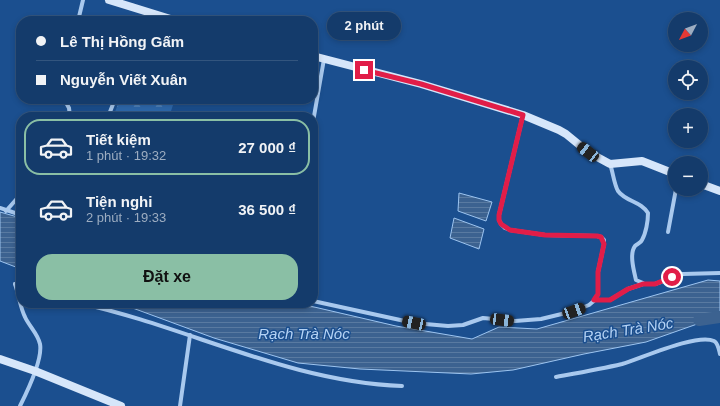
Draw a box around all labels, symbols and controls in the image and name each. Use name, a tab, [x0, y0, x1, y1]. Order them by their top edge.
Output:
callout: 2 phút	[327, 12, 401, 40]
north arrow	[668, 12, 708, 52]
map controls	[668, 12, 708, 196]
text: 2 phút	[345, 18, 384, 33]
text: Lê Thị Hồng Gấm	[60, 33, 184, 50]
button: locate	[668, 60, 708, 100]
route end	[355, 61, 373, 79]
text: Nguyễn Viết Xuân	[60, 71, 187, 88]
button: +	[668, 108, 708, 148]
icon: car	[38, 129, 74, 165]
text: Tiết kiệm	[86, 131, 151, 148]
text: 27 000 ₫	[238, 139, 296, 156]
car	[575, 140, 601, 164]
text: 1 phút · 19:32	[86, 148, 166, 163]
button: −	[668, 156, 708, 196]
icon: car	[38, 191, 74, 227]
text: Tiện nghi	[86, 193, 152, 210]
text: 36 500 ₫	[238, 201, 296, 218]
text: 2 phút · 19:33	[86, 210, 166, 225]
button: Đặt xe	[36, 254, 298, 300]
route start	[663, 268, 681, 286]
car	[561, 301, 587, 321]
car	[489, 313, 515, 327]
water label: Rạch Trà Nóc	[581, 314, 675, 345]
car	[401, 315, 427, 331]
water label: Rạch Trà Nóc	[258, 325, 350, 342]

